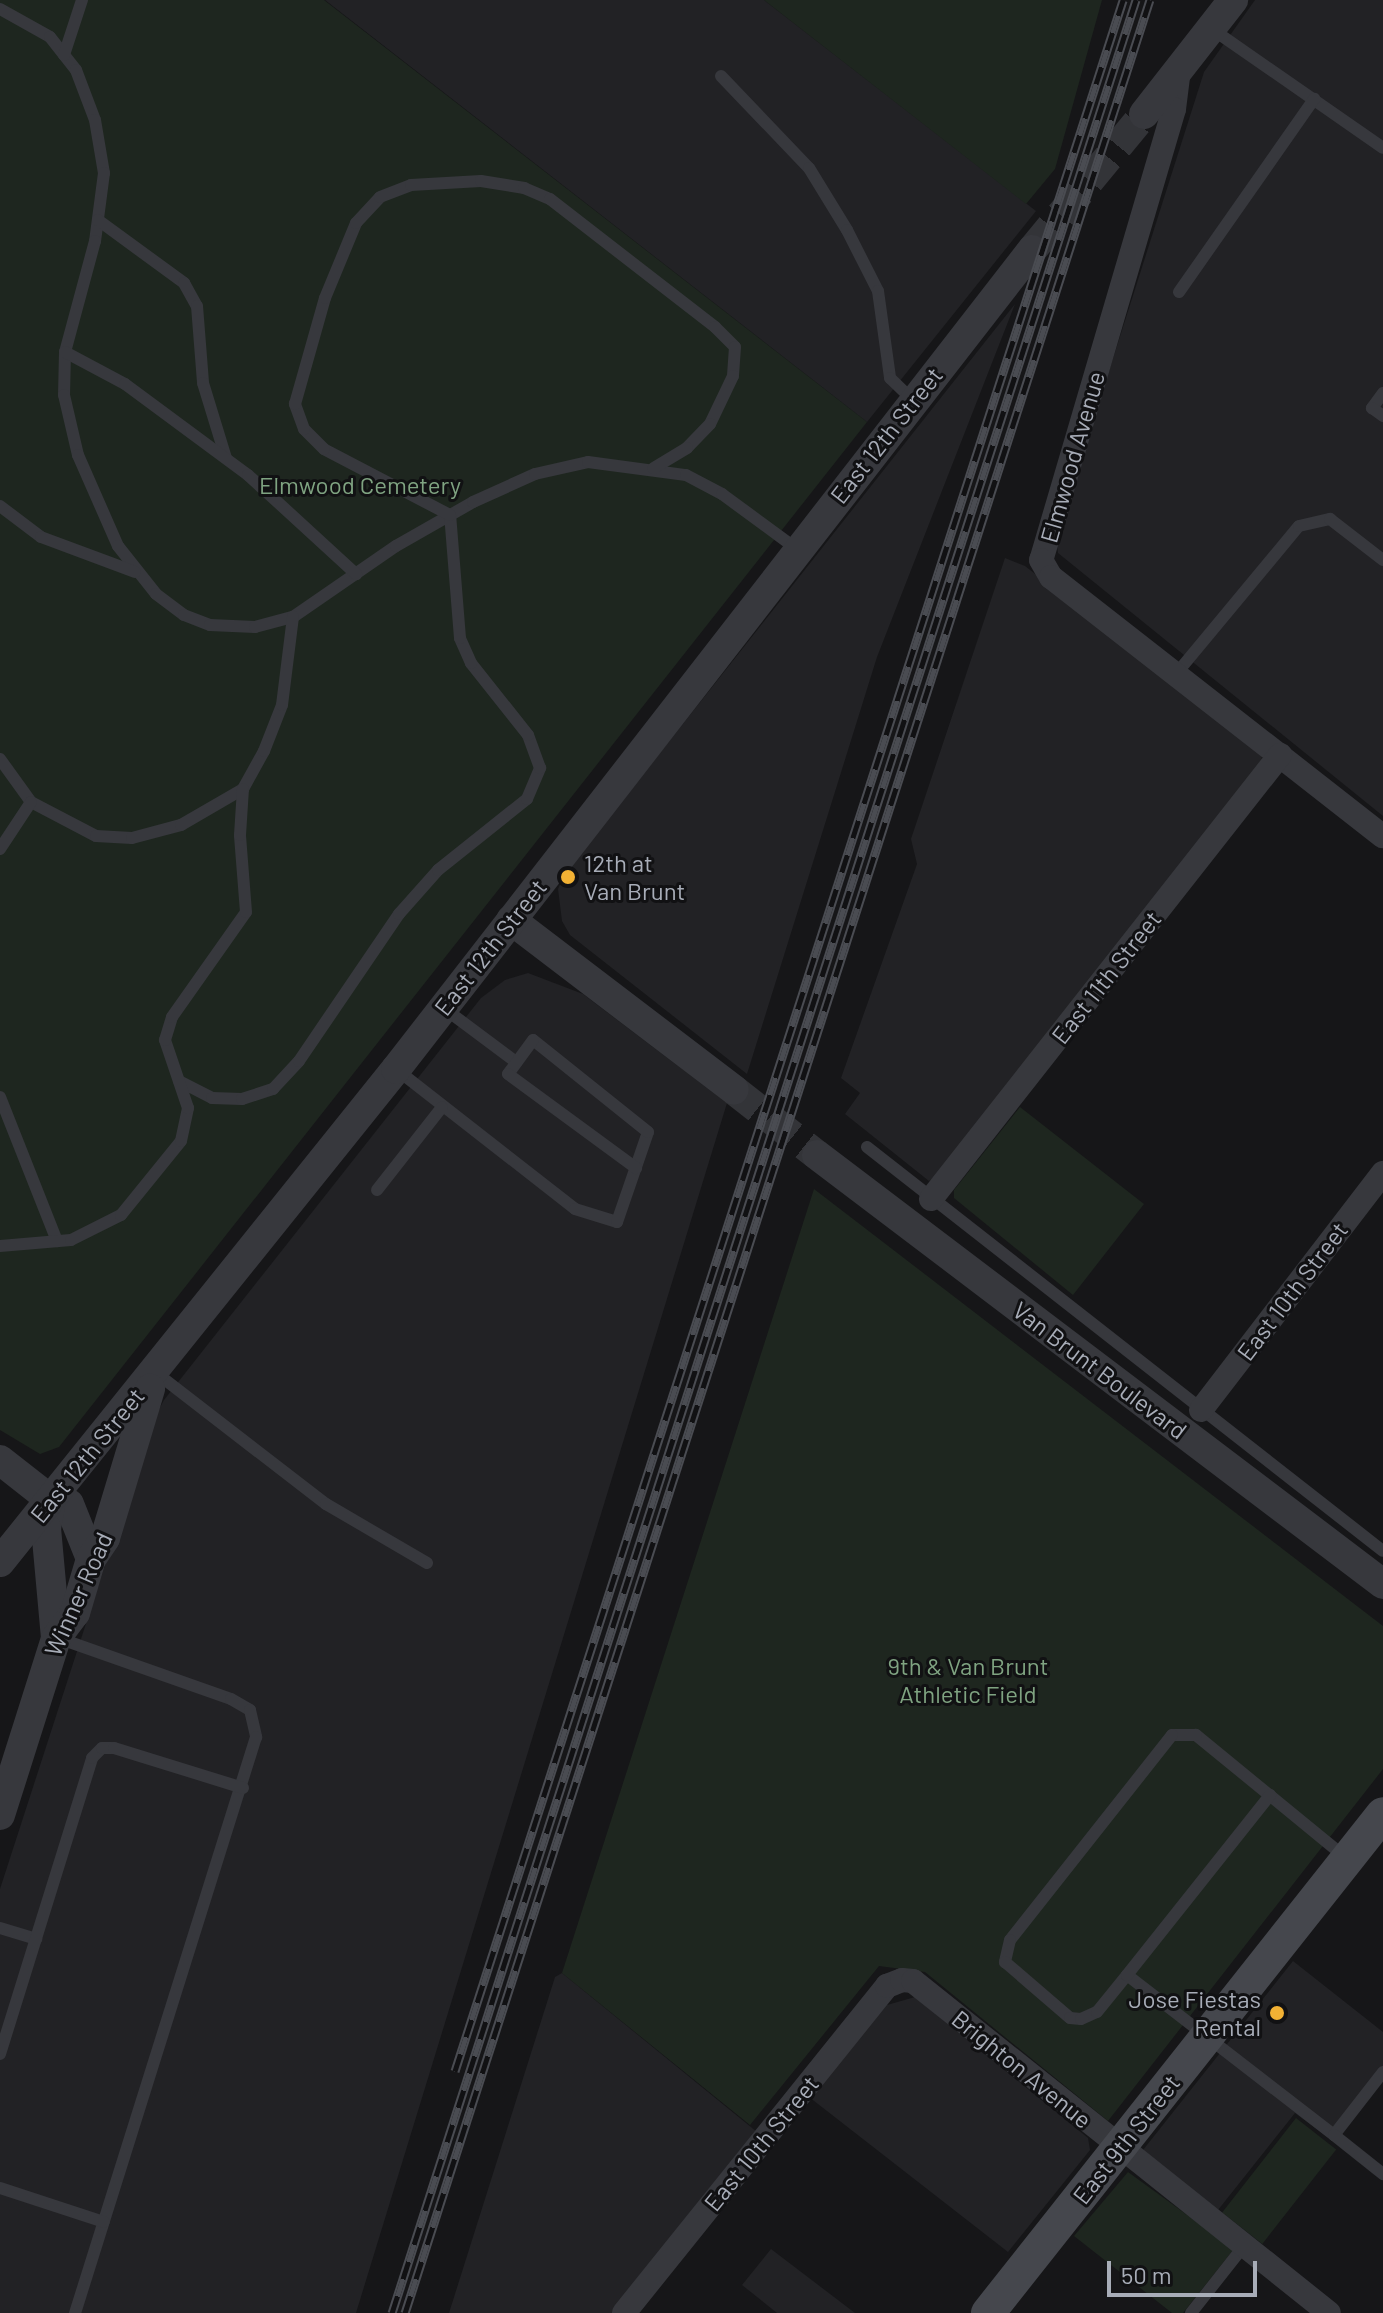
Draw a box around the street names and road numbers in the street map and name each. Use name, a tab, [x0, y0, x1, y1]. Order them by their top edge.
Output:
street label: East 12th Street	[824, 361, 948, 509]
street label: Elmwood Avenue	[1034, 368, 1110, 546]
street label: East 12th Street	[428, 873, 552, 1021]
street label: East 11th Street	[1045, 905, 1167, 1049]
street label: East 10th Street	[1231, 1216, 1353, 1366]
street label: Van Brunt Boulevard	[1007, 1295, 1193, 1445]
street label: East 12th Street	[24, 1382, 150, 1528]
street label: Winner Road	[38, 1528, 118, 1660]
street label: Brighton Avenue	[946, 2004, 1098, 2134]
street label: East 9th Street	[1067, 2069, 1185, 2209]
street label: East 10th Street	[698, 2070, 824, 2216]

